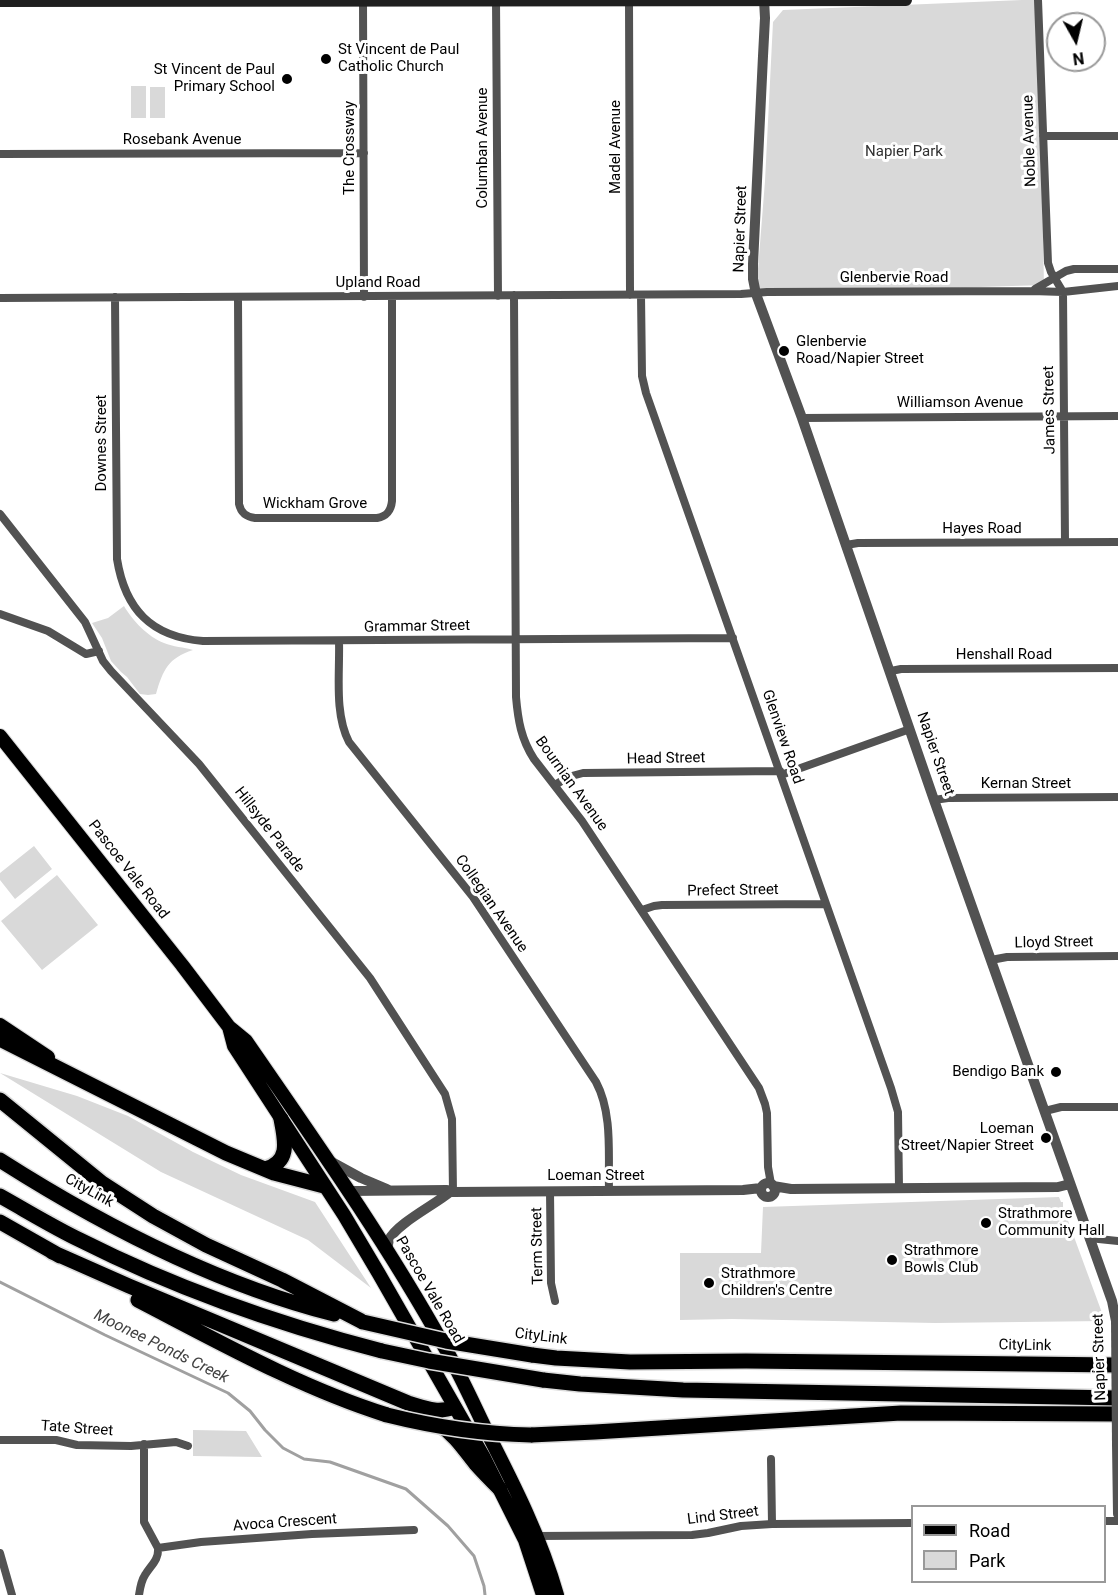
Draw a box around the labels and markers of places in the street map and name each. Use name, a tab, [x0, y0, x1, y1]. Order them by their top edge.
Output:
place label: St Vincent de Paul Catholic Church	[338, 41, 459, 76]
marker: St Vincent de Paul Catholic Church	[319, 52, 333, 66]
place label: St Vincent de Paul Primary School	[154, 61, 275, 96]
marker: St Vincent de Paul Primary School	[280, 72, 294, 86]
place label: Glenbervie Road/Napier Street	[796, 333, 924, 368]
marker: Glenbervie Road/Napier Street	[777, 344, 791, 358]
place label: Bendigo Bank	[952, 1063, 1044, 1081]
marker: Bendigo Bank	[1049, 1065, 1063, 1079]
place label: Loeman Street/Napier Street	[901, 1120, 1034, 1155]
marker: Loeman Street/Napier Street	[1039, 1131, 1053, 1145]
place label: Strathmore Community Hall	[998, 1205, 1105, 1240]
marker: Strathmore Community Hall	[979, 1216, 993, 1230]
place label: Strathmore Bowls Club	[904, 1242, 979, 1277]
marker: Strathmore Bowls Club	[885, 1253, 899, 1267]
place label: Strathmore Children's Centre	[721, 1265, 833, 1300]
marker: Strathmore Children's Centre	[702, 1276, 716, 1290]

